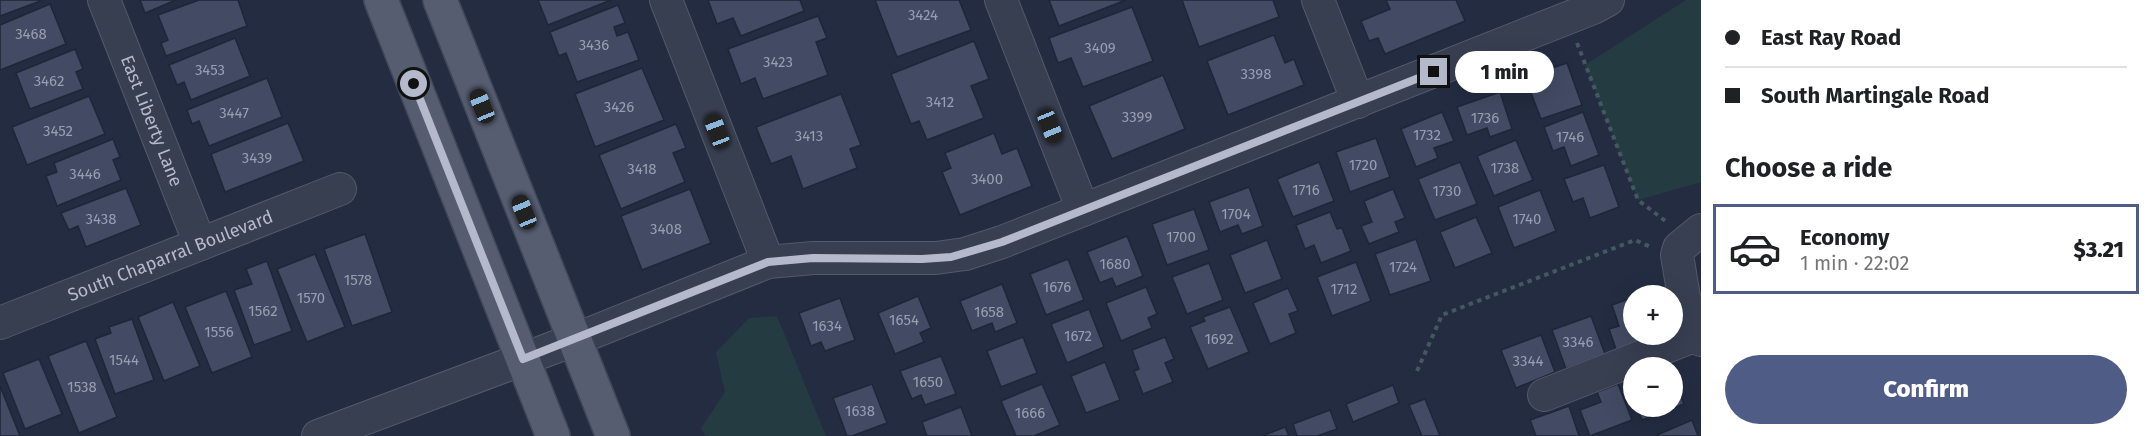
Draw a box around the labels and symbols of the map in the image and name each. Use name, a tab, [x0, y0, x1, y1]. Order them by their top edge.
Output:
house number: 3424	[908, 6, 938, 24]
house number: 3468	[15, 25, 47, 43]
house number: 3436	[579, 36, 609, 54]
house number: 3409	[1084, 39, 1116, 57]
callout: 1 min	[1455, 51, 1554, 93]
street label: East Liberty Lane	[116, 52, 187, 190]
house number: 3423	[763, 53, 793, 71]
route end	[1420, 58, 1447, 85]
house number: 3453	[195, 61, 225, 79]
house number: 3398	[1241, 65, 1271, 83]
route start	[400, 70, 427, 97]
house number: 3462	[34, 72, 64, 90]
car	[467, 86, 497, 126]
house number: 3412	[926, 93, 954, 111]
house number: 3426	[604, 98, 634, 116]
house number: 3447	[219, 104, 249, 122]
car	[1035, 106, 1065, 146]
house number: 3399	[1122, 108, 1152, 126]
house number: 1736	[1471, 109, 1499, 127]
car	[702, 111, 732, 151]
house number: 3452	[43, 122, 73, 140]
house number: 1732	[1413, 126, 1441, 144]
house number: 3413	[795, 127, 823, 145]
house number: 1746	[1556, 128, 1584, 146]
house number: 3439	[242, 149, 272, 167]
house number: 1720	[1349, 156, 1377, 174]
house number: 1738	[1491, 159, 1519, 177]
house number: 3418	[627, 160, 657, 178]
house number: 3446	[69, 165, 101, 183]
house number: 3400	[971, 170, 1003, 188]
house number: 1716	[1292, 181, 1320, 199]
house number: 1730	[1433, 182, 1461, 200]
car	[509, 192, 539, 232]
house number: 1704	[1221, 205, 1251, 223]
street label: South Chaparral Boulevard	[65, 206, 276, 306]
house number: 3438	[86, 210, 116, 228]
house number: 1740	[1513, 210, 1541, 228]
house number: 3408	[650, 220, 682, 238]
house number: 1700	[1166, 228, 1196, 246]
house number: 1680	[1099, 255, 1131, 273]
house number: 1724	[1389, 258, 1417, 276]
house number: 1578	[344, 271, 372, 289]
house number: 1676	[1043, 278, 1071, 296]
house number: 1712	[1331, 280, 1357, 298]
house number: 1570	[297, 289, 325, 307]
house number: 1562	[248, 302, 278, 320]
house number: 1658	[974, 303, 1004, 321]
house number: 1654	[889, 311, 919, 329]
house number: 1634	[812, 317, 842, 335]
house number: 1556	[204, 323, 234, 341]
house number: 1672	[1064, 327, 1092, 345]
house number: 1692	[1204, 330, 1234, 348]
house number: 3346	[1563, 333, 1593, 351]
house number: 1544	[109, 351, 139, 369]
house number: 3344	[1513, 352, 1543, 370]
house number: 1650	[913, 373, 943, 391]
house number: 1538	[67, 378, 97, 396]
house number: 1638	[845, 402, 875, 420]
house number: 1666	[1015, 404, 1045, 422]

